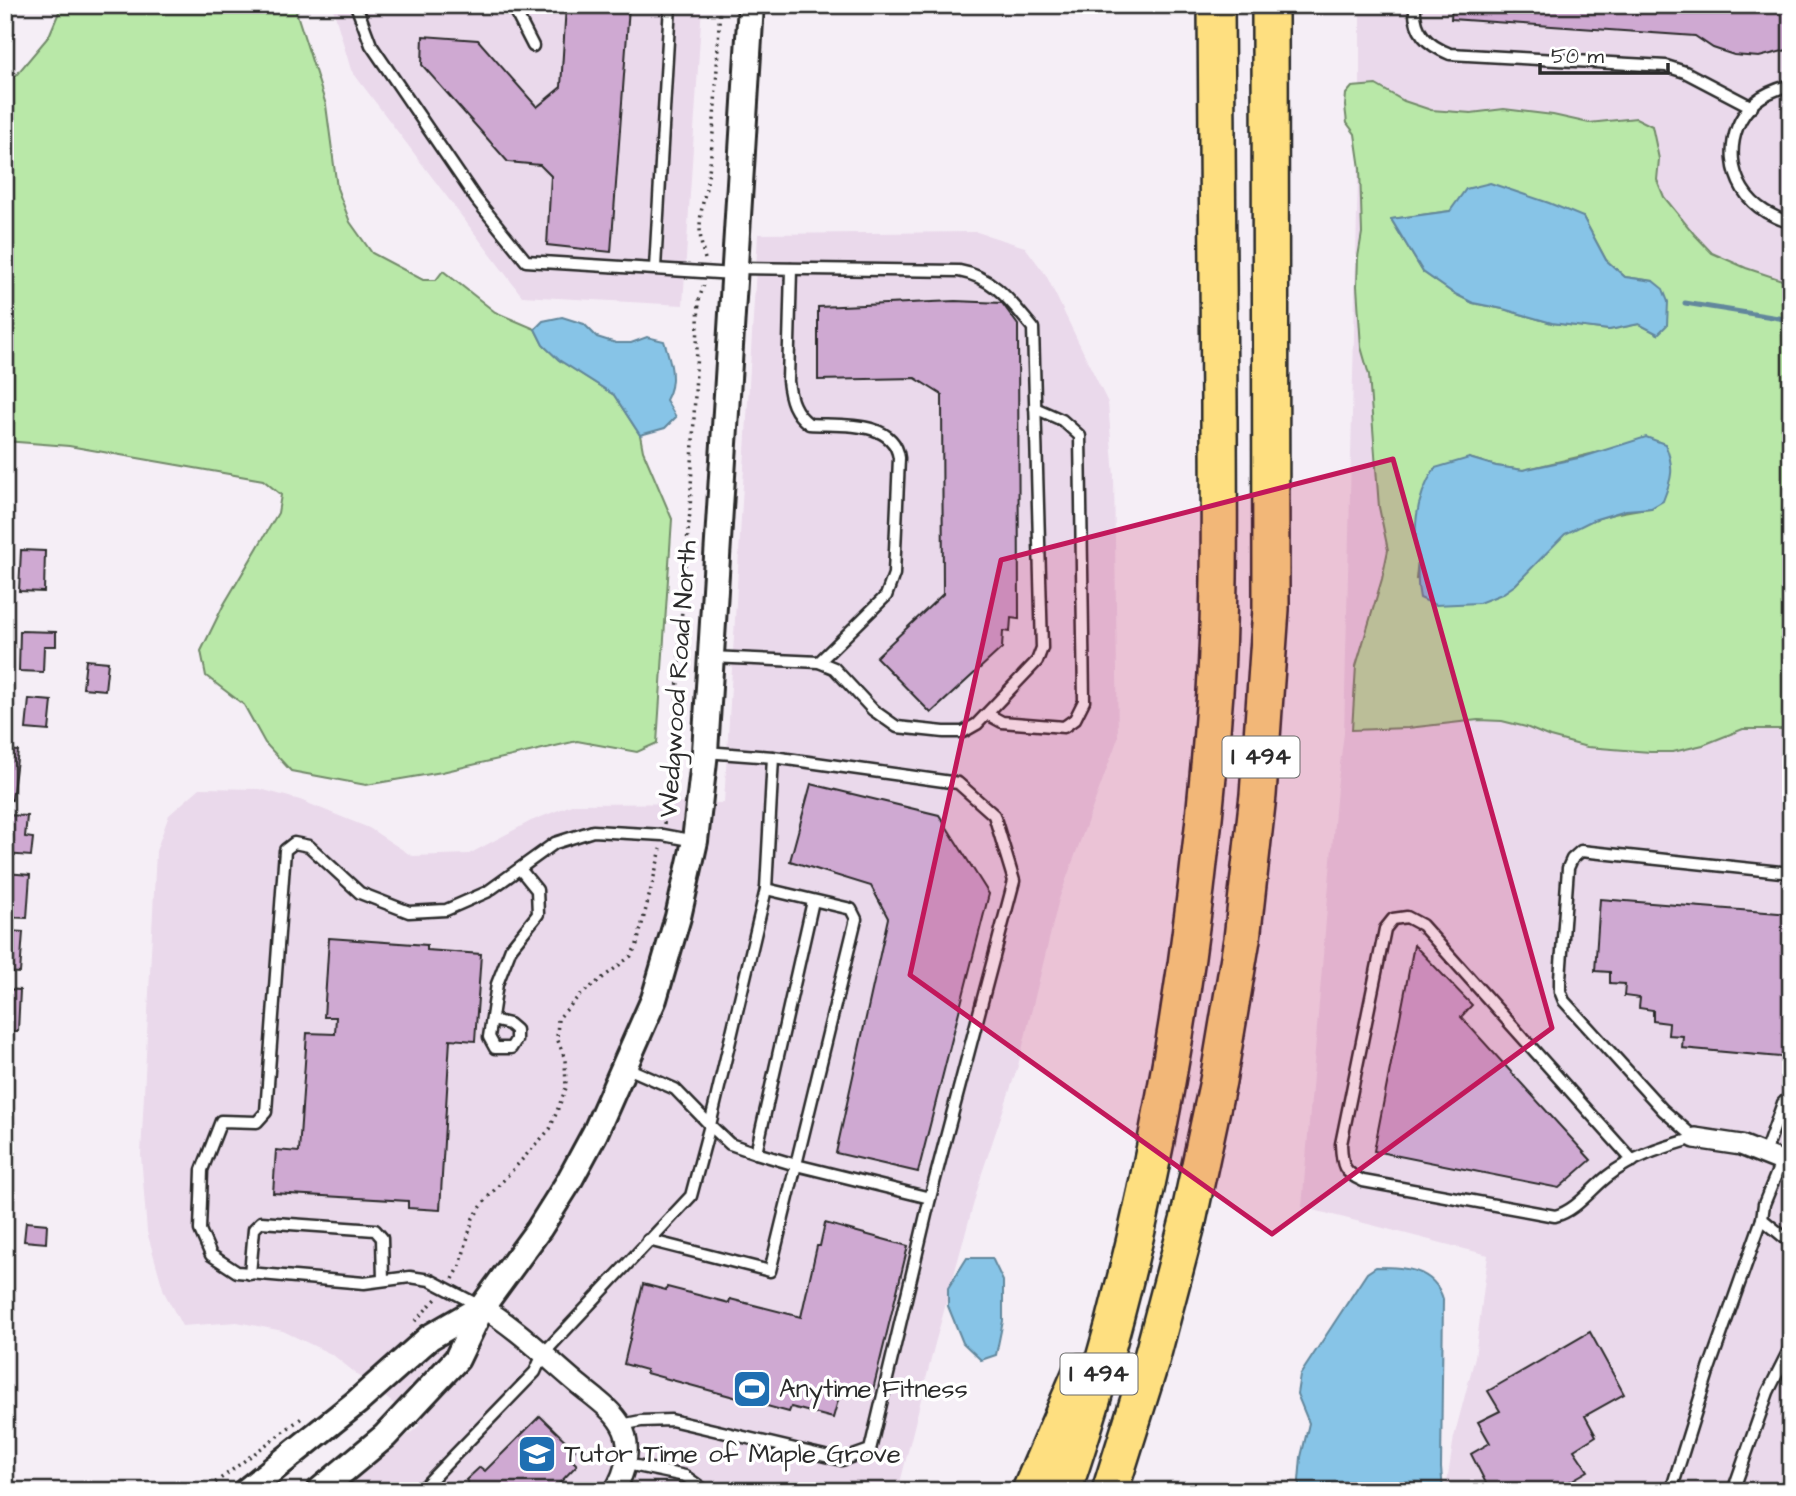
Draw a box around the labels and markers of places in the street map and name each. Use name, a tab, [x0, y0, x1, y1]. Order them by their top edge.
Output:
sports icon: Anytime Fitness	[731, 1368, 773, 1410]
place label: Anytime Fitness	[779, 1371, 968, 1409]
school or university icon: Tutor Time of Maple Grove	[516, 1433, 558, 1475]
place label: Tutor Time of Maple Grove	[564, 1436, 901, 1472]

